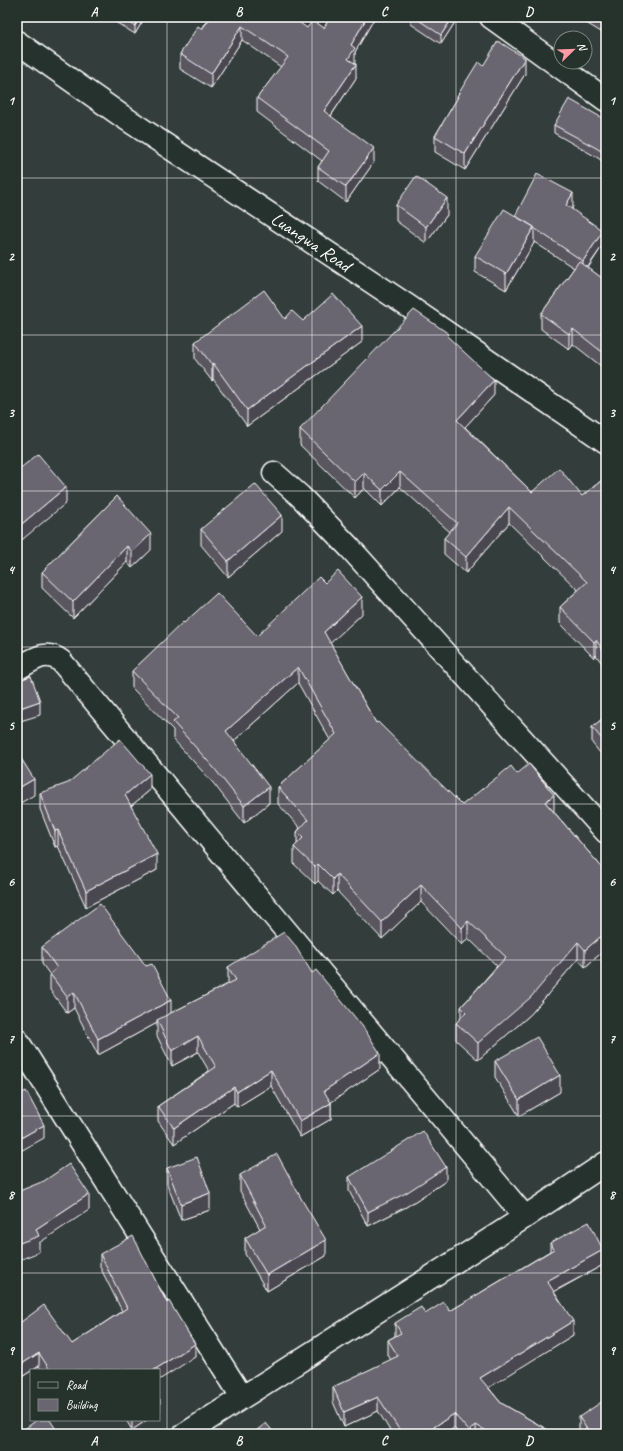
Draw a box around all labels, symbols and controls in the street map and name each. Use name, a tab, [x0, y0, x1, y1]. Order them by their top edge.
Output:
text: A	[91, 4, 99, 20]
text: B	[236, 4, 244, 20]
text: C	[381, 4, 389, 20]
text: D	[525, 4, 534, 20]
north arrow	[553, 30, 593, 70]
text: N	[574, 40, 591, 54]
text: 1	[8, 93, 16, 109]
text: 1	[609, 93, 617, 109]
street label: Luangwa Road	[266, 207, 358, 279]
text: 2	[8, 249, 15, 265]
text: 2	[609, 249, 616, 265]
text: 3	[8, 405, 15, 421]
text: 3	[609, 405, 616, 421]
text: 4	[8, 562, 16, 578]
text: 4	[609, 562, 617, 578]
text: 5	[8, 718, 15, 734]
text: 5	[609, 718, 616, 734]
text: 6	[8, 874, 15, 890]
text: 6	[609, 874, 616, 890]
text: 7	[8, 1031, 15, 1047]
text: 7	[609, 1031, 616, 1047]
text: 8	[8, 1187, 16, 1203]
text: 8	[609, 1187, 617, 1203]
text: 9	[8, 1343, 15, 1359]
text: 9	[609, 1343, 616, 1359]
legend	[30, 1369, 160, 1421]
text: Road	[66, 1377, 88, 1393]
text: Building	[66, 1397, 98, 1413]
text: A	[91, 1433, 99, 1449]
text: B	[236, 1433, 244, 1449]
text: C	[381, 1433, 389, 1449]
text: D	[525, 1433, 534, 1449]

